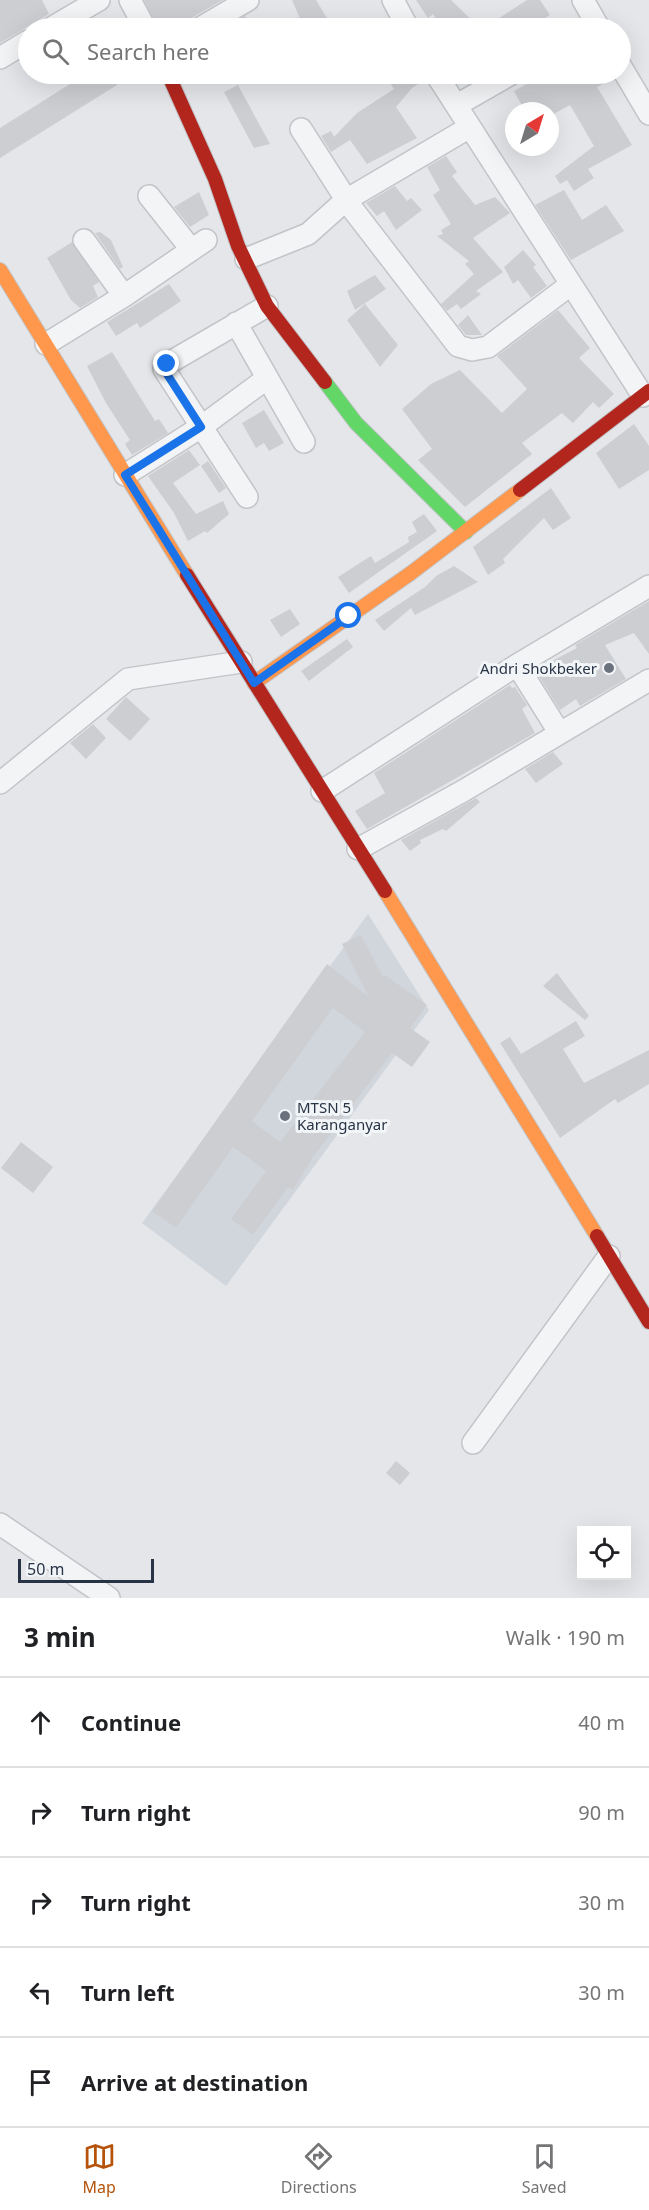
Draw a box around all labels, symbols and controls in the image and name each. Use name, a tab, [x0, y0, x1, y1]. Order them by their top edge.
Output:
search box	[18, 18, 631, 84]
icon: search	[39, 35, 72, 68]
text: Search here	[87, 36, 209, 66]
north arrow	[505, 102, 559, 156]
route end	[153, 350, 179, 376]
route start	[335, 602, 361, 628]
place label: Andri Shokbeker	[480, 658, 597, 678]
marker: Andri Shokbeker	[602, 661, 616, 675]
place label: MTSN 5 Karanganyar	[297, 1097, 387, 1134]
marker: MTSN 5 Karanganyar	[278, 1109, 292, 1123]
map controls	[577, 1526, 631, 1580]
button: locate	[577, 1526, 631, 1580]
scale bar	[18, 1556, 154, 1584]
text: 50 m	[27, 1558, 64, 1580]
text: 3 min	[24, 1619, 96, 1655]
text: Walk · 190 m	[506, 1624, 625, 1651]
icon: ahead	[24, 1706, 57, 1739]
text: Continue	[81, 1707, 181, 1737]
text: 40 m	[578, 1709, 625, 1736]
icon: right	[24, 1796, 57, 1829]
text: Turn right	[81, 1797, 191, 1827]
text: 90 m	[578, 1799, 625, 1826]
icon: right	[24, 1886, 57, 1919]
text: Turn right	[81, 1887, 191, 1917]
text: 30 m	[578, 1889, 625, 1916]
icon: left	[24, 1976, 57, 2009]
text: Turn left	[81, 1977, 175, 2007]
text: 30 m	[578, 1979, 625, 2006]
icon: arrive	[24, 2066, 57, 2099]
text: Arrive at destination	[81, 2067, 308, 2097]
tab: Map	[82, 2140, 116, 2198]
tab: Directions	[281, 2140, 357, 2198]
tab: Saved	[522, 2140, 566, 2198]

